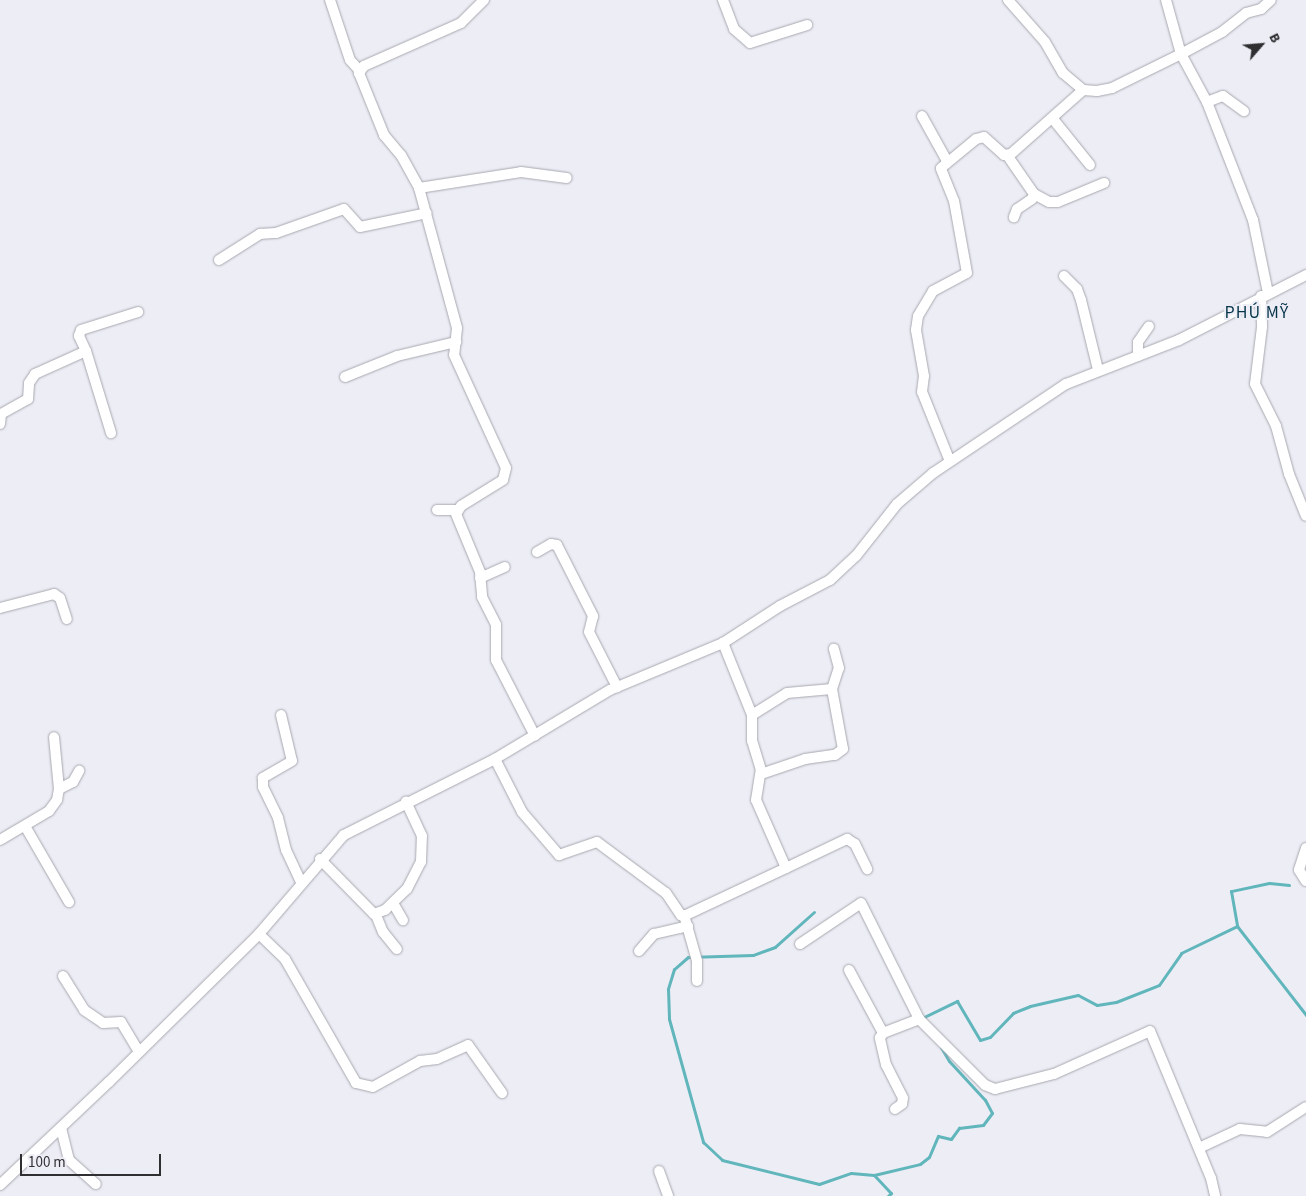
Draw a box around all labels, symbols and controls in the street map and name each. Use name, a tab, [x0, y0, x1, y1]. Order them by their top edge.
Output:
north arrow	[1236, 20, 1286, 70]
text: B	[1264, 30, 1285, 47]
district label: PHÚ MỸ	[1224, 302, 1290, 324]
scale bar	[22, 1144, 164, 1176]
text: 100 m	[28, 1152, 66, 1173]

